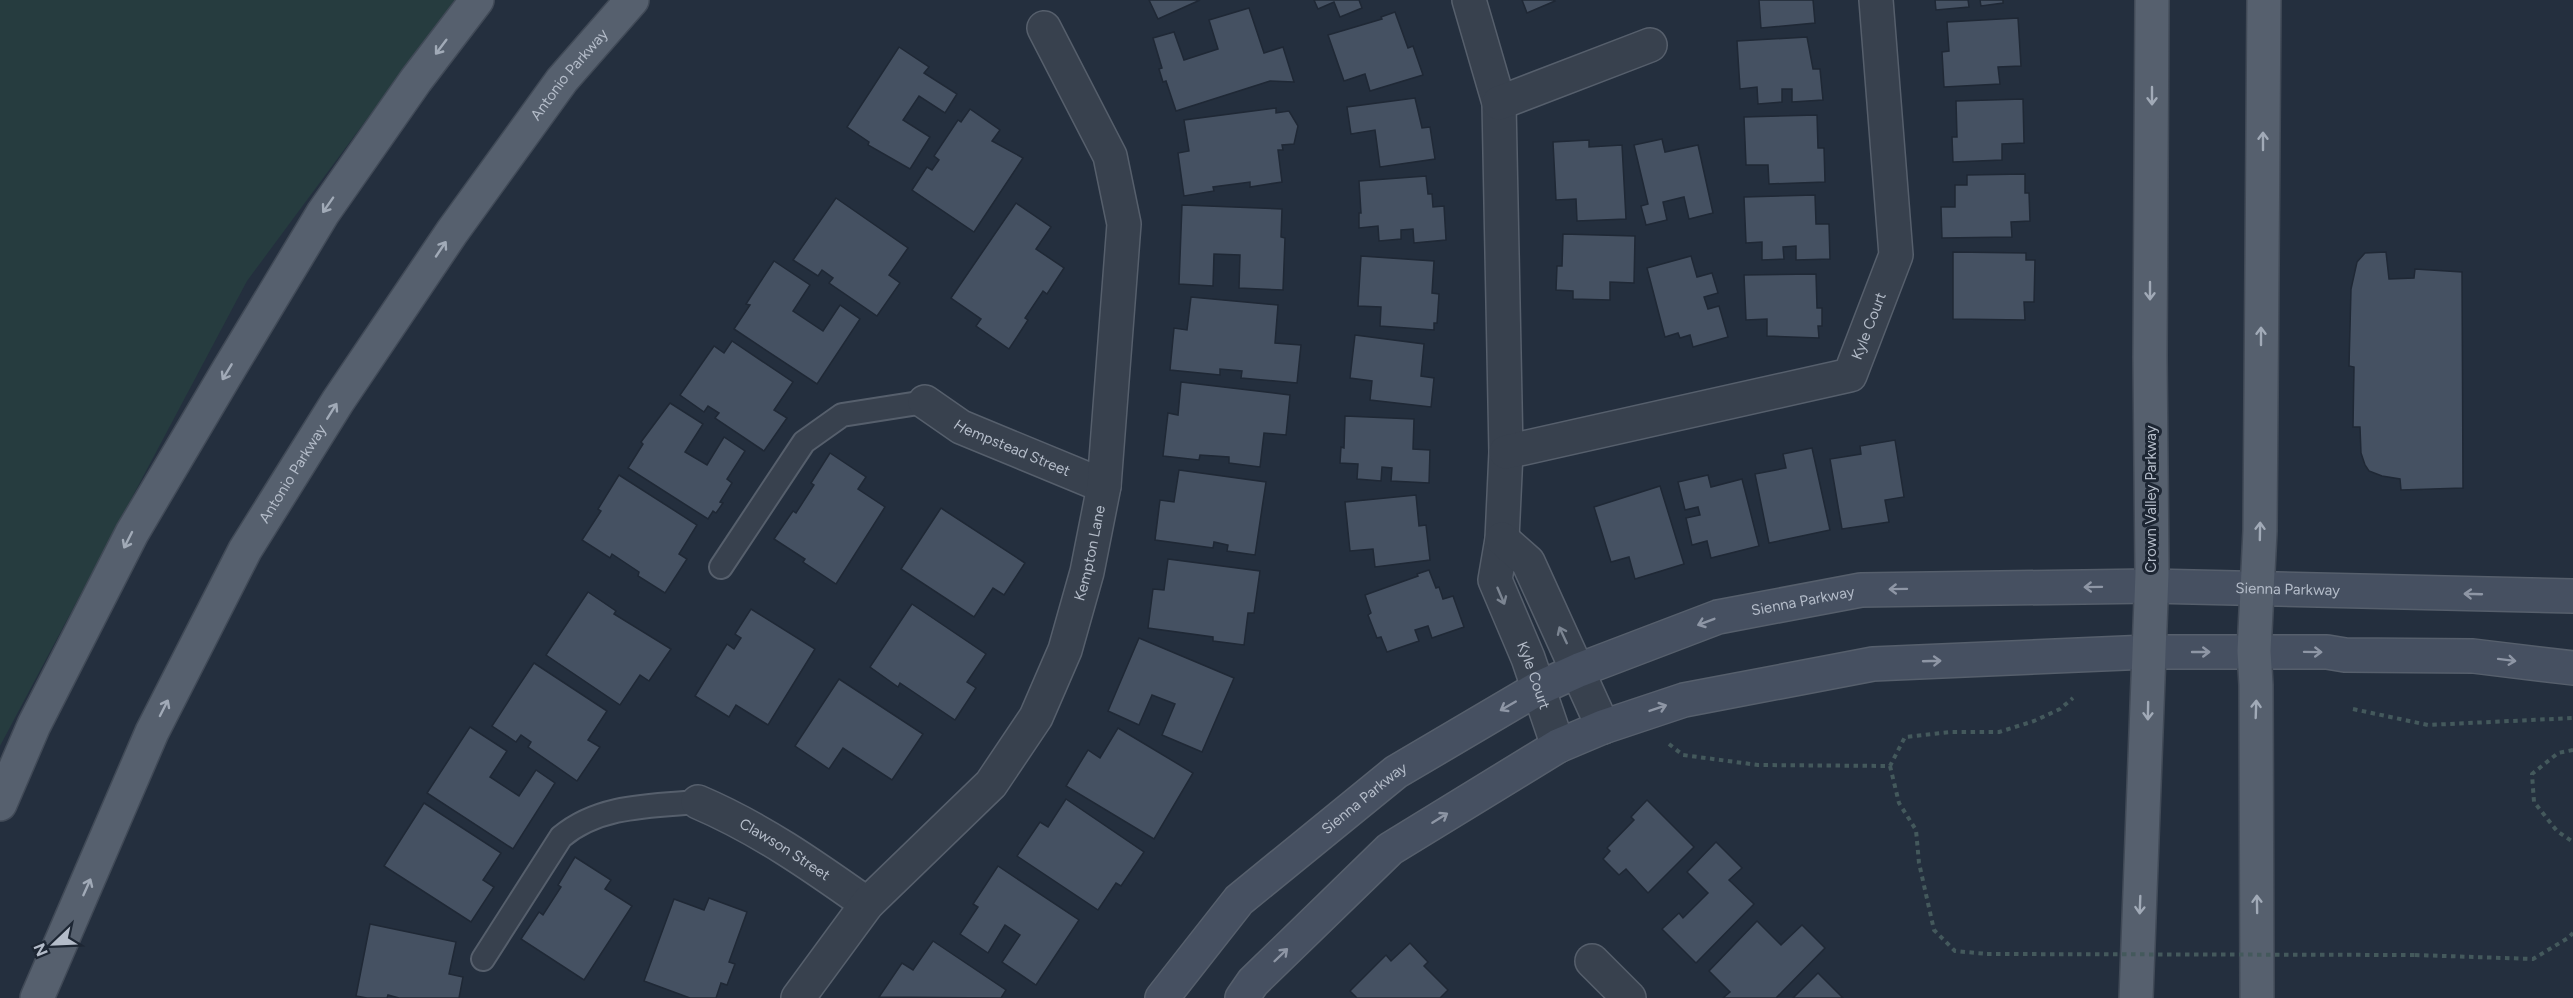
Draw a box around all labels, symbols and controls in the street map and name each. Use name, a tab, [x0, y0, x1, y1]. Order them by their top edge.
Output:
street label: Antonio Parkway	[527, 25, 612, 124]
one-way arrow	[435, 38, 448, 54]
one-way arrow	[2146, 85, 2158, 105]
one-way arrow	[2257, 131, 2269, 151]
one-way arrow	[322, 197, 334, 213]
one-way arrow	[435, 241, 447, 258]
one-way arrow	[2144, 280, 2156, 300]
street label: Kyle Court	[1848, 289, 1890, 362]
one-way arrow	[2255, 326, 2267, 346]
one-way arrow	[220, 363, 232, 380]
one-way arrow	[325, 402, 338, 419]
street label: Hempstead Street	[950, 416, 1073, 480]
street label: Antonio Parkway	[255, 421, 330, 526]
street label: Crown Valley Parkway	[2142, 425, 2160, 573]
street label: Kempton Lane	[1070, 504, 1109, 603]
one-way arrow	[2254, 521, 2265, 541]
one-way arrow	[122, 531, 134, 548]
street label: Sienna Parkway	[2235, 579, 2340, 599]
one-way arrow	[2083, 581, 2103, 593]
street label: Sienna Parkway	[1750, 582, 1856, 620]
one-way arrow	[1888, 584, 1908, 595]
one-way arrow	[1496, 586, 1507, 604]
one-way arrow	[2463, 588, 2483, 599]
one-way arrow	[1697, 617, 1716, 628]
one-way arrow	[1556, 627, 1568, 645]
street label: Kyle Court	[1513, 639, 1554, 712]
one-way arrow	[2191, 646, 2211, 658]
one-way arrow	[2302, 646, 2322, 658]
one-way arrow	[2497, 655, 2517, 666]
one-way arrow	[1921, 656, 1941, 667]
one-way arrow	[159, 700, 170, 718]
one-way arrow	[2142, 700, 2154, 720]
one-way arrow	[2250, 700, 2261, 720]
one-way arrow	[1500, 701, 1517, 713]
one-way arrow	[1649, 702, 1667, 713]
street label: Sienna Parkway	[1318, 759, 1410, 838]
one-way arrow	[1431, 812, 1448, 824]
street label: Clawson Street	[736, 815, 834, 885]
one-way arrow	[82, 878, 93, 896]
one-way arrow	[2135, 895, 2146, 915]
one-way arrow	[2251, 895, 2263, 915]
north arrow	[24, 914, 84, 974]
text: N	[29, 940, 52, 959]
one-way arrow	[1273, 948, 1288, 962]

